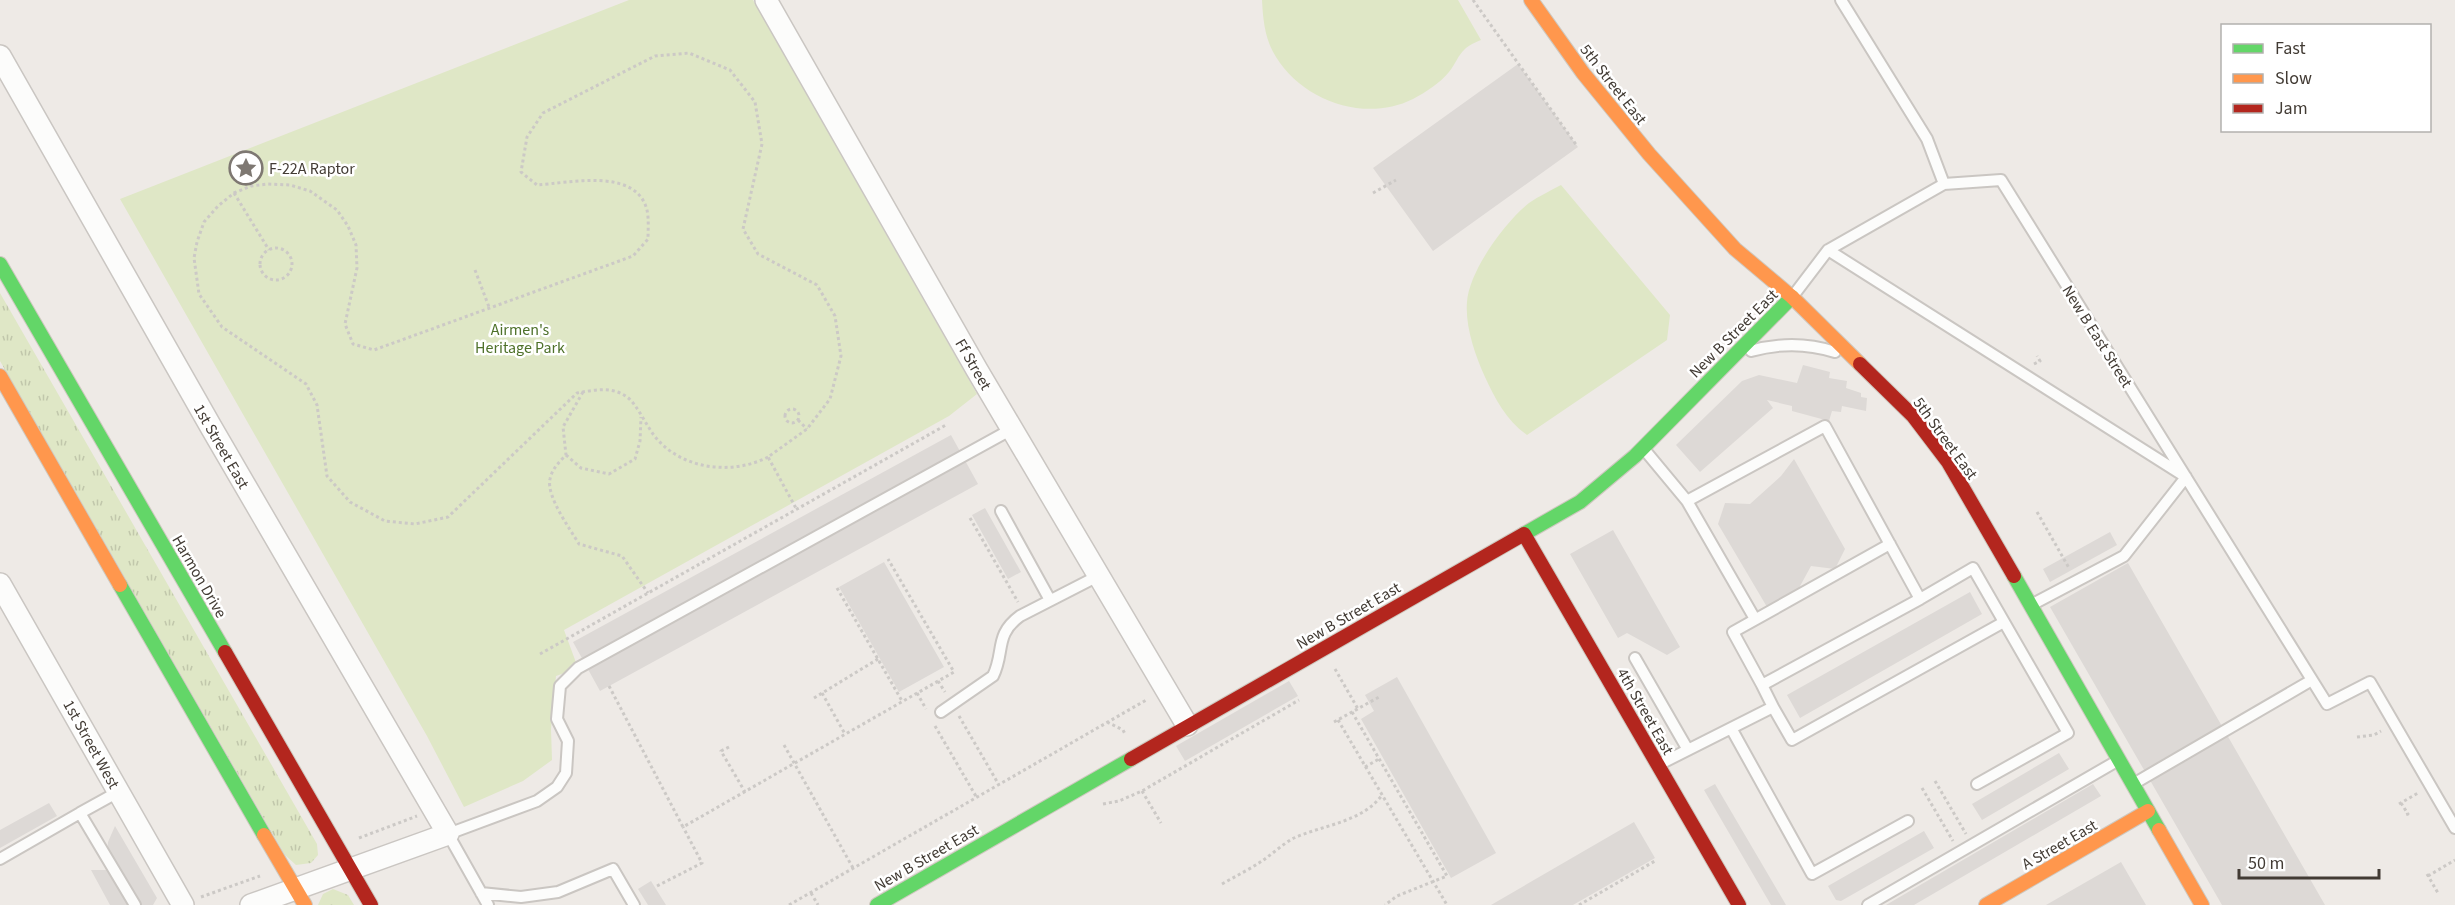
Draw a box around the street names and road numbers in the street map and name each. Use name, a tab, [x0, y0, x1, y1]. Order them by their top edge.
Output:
street label: 5th Street East	[1575, 40, 1652, 130]
street label: New B East Street	[2057, 281, 2138, 393]
street label: New B Street East	[1684, 284, 1783, 383]
street label: Ff Street	[950, 335, 997, 395]
street label: 5th Street East	[1908, 393, 1983, 485]
street label: 1st Street East	[188, 400, 255, 493]
street label: Harmon Drive	[166, 531, 232, 622]
street label: New B Street East	[1292, 577, 1405, 655]
street label: 4th Street East	[1611, 664, 1679, 759]
street label: 1st Street West	[58, 696, 125, 793]
street label: A Street East	[2018, 814, 2102, 875]
street label: New B Street East	[870, 819, 983, 897]

